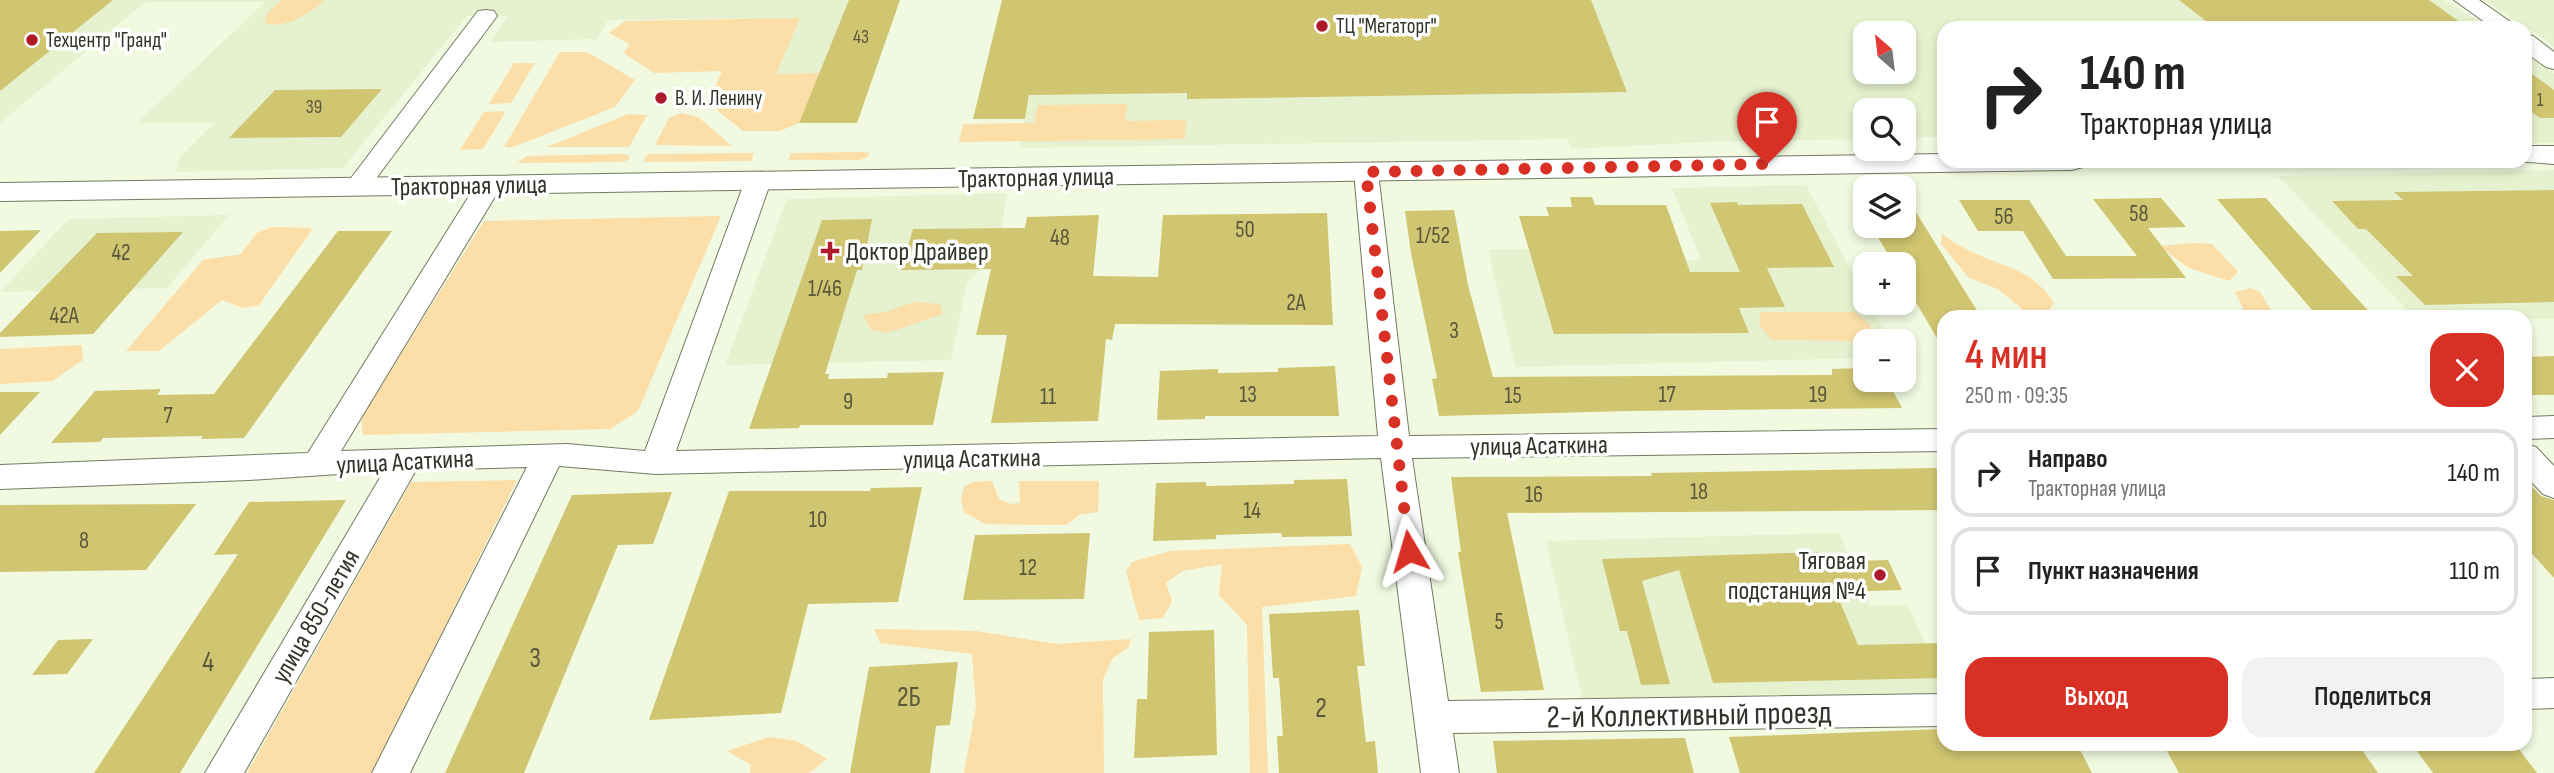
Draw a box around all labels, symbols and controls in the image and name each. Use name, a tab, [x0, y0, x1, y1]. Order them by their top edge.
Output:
place label: ТЦ "Мегаторг"	[1336, 14, 1437, 39]
marker: ТЦ "Мегаторг"	[1314, 18, 1330, 34]
north arrow	[1853, 21, 1916, 84]
map controls	[1853, 21, 1916, 392]
house number: 43	[853, 26, 869, 49]
place label: Техцентр "Гранд"	[46, 28, 167, 53]
marker: Техцентр "Гранд"	[24, 32, 40, 48]
text: 140 m	[2080, 45, 2186, 104]
icon: right	[1965, 49, 2056, 140]
place label: В. И. Ленину	[675, 86, 762, 111]
house number: 1	[2537, 89, 2544, 112]
marker: В. И. Ленину	[653, 90, 669, 106]
pin	[1737, 92, 1797, 164]
house number: 39	[306, 96, 322, 119]
button: search	[1853, 98, 1916, 161]
icon: arrive	[1748, 103, 1786, 141]
text: Тракторная улица	[2080, 105, 2272, 144]
street label: Тракторная улица	[958, 162, 1114, 195]
street label: Тракторная улица	[391, 170, 547, 203]
button: layers	[1853, 175, 1916, 238]
house number: 58	[2129, 200, 2149, 228]
house number: 56	[1994, 203, 2014, 231]
house number: 50	[1235, 216, 1255, 244]
house number: 1/52	[1416, 222, 1450, 250]
house number: 48	[1050, 224, 1070, 252]
place label: Доктор Драйвер	[846, 237, 989, 268]
house number: 42	[111, 239, 131, 267]
marker: Доктор Драйвер	[820, 241, 840, 261]
button: +	[1853, 252, 1916, 315]
house number: 1/46	[808, 275, 842, 303]
house number: 2А	[1286, 289, 1306, 317]
house number: 42А	[49, 302, 79, 330]
house number: 3	[1449, 317, 1459, 345]
button: −	[1853, 329, 1916, 392]
text: 4 мин	[1965, 330, 2048, 381]
button: close	[2430, 333, 2504, 407]
house number: 13	[1239, 381, 1257, 409]
house number: 17	[1658, 381, 1676, 409]
house number: 19	[1809, 381, 1827, 409]
house number: 15	[1504, 382, 1522, 410]
text: 250 m · 09:35	[1965, 382, 2068, 410]
house number: 11	[1040, 383, 1056, 411]
house number: 9	[843, 388, 853, 416]
house number: 7	[163, 402, 173, 430]
street label: улица Асаткина	[1470, 430, 1608, 463]
street label: улица Асаткина	[336, 443, 475, 482]
street label: улица Асаткина	[903, 443, 1041, 476]
text: Направо	[2028, 444, 2107, 475]
icon: right	[1969, 454, 2007, 492]
text: 140 m	[2448, 458, 2500, 489]
text: Тракторная улица	[2028, 475, 2166, 503]
house number: 18	[1690, 478, 1708, 506]
house number: 16	[1525, 481, 1543, 509]
house number: 14	[1243, 497, 1261, 525]
house number: 10	[809, 506, 827, 534]
position arrow	[1372, 514, 1446, 588]
house number: 8	[79, 527, 89, 555]
street label: улица 850-летия	[265, 544, 367, 689]
place label: Тяговая подстанция №4	[1728, 546, 1866, 607]
icon: arrive	[1969, 552, 2007, 590]
house number: 12	[1019, 554, 1037, 582]
text: Пункт назначения	[2028, 556, 2199, 587]
text: 110 m	[2449, 556, 2500, 587]
marker: Тяговая подстанция №4	[1872, 567, 1888, 583]
house number: 5	[1494, 608, 1504, 636]
house number: 3	[529, 642, 541, 675]
house number: 4	[202, 646, 214, 679]
button: Выход	[1965, 657, 2228, 737]
button: Поделиться	[2242, 657, 2504, 737]
house number: 2Б	[897, 681, 921, 714]
house number: 2	[1315, 692, 1327, 725]
street label: 2-й Коллективный проезд	[1546, 694, 1832, 737]

